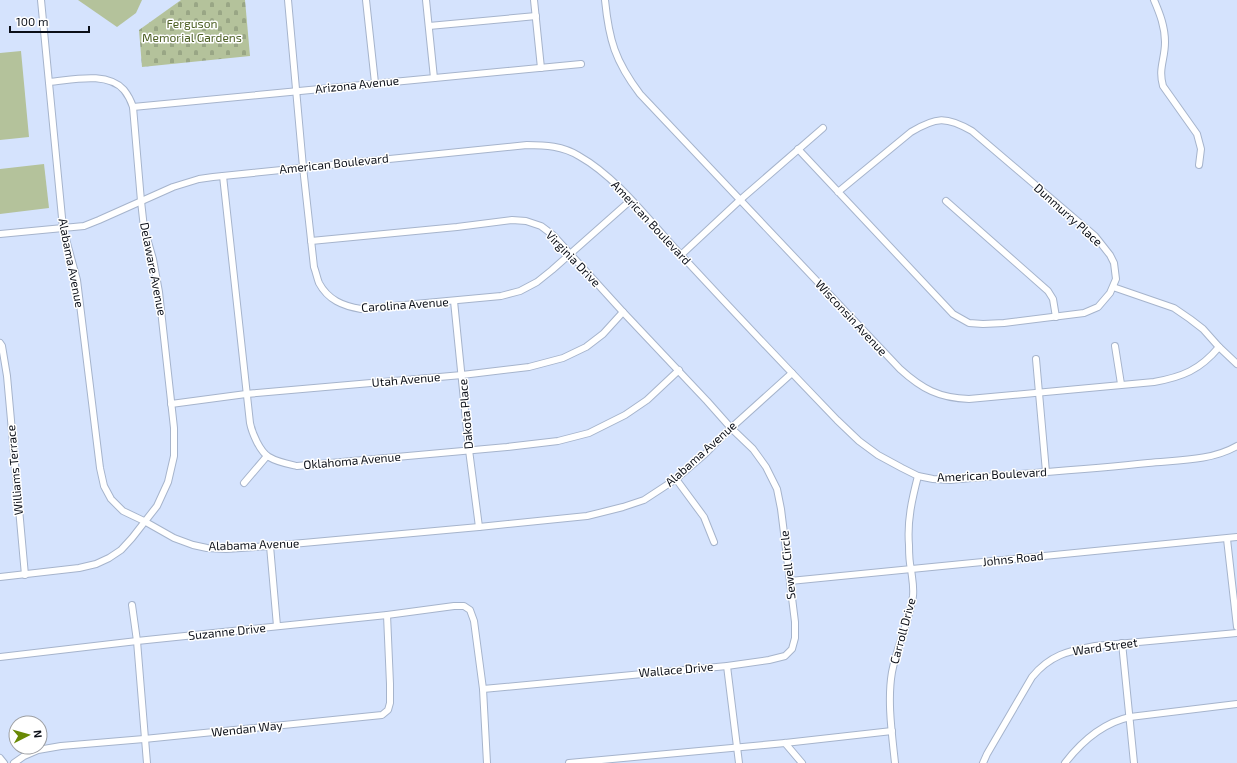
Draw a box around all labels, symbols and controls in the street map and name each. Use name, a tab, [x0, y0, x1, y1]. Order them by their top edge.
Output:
scale bar	[10, 8, 89, 34]
text: 100 m	[16, 14, 48, 28]
park label: Ferguson Memorial Gardens	[142, 16, 242, 44]
street label: Arizona Avenue	[314, 73, 400, 95]
street label: American Boulevard	[279, 150, 389, 176]
street label: American Boulevard	[609, 177, 694, 267]
street label: Dunmurry Place	[1032, 180, 1106, 249]
street label: Alabama Avenue	[56, 217, 88, 309]
street label: Delaware Avenue	[138, 221, 170, 317]
street label: Virginia Drive	[544, 227, 604, 289]
street label: Wisconsin Avenue	[813, 276, 890, 358]
street label: Carolina Avenue	[361, 294, 449, 314]
street label: Utah Avenue	[371, 369, 441, 389]
street label: Dakota Place	[455, 378, 475, 450]
street label: Alabama Avenue	[662, 418, 739, 489]
street label: Williams Terrace	[3, 424, 25, 516]
street label: Oklahoma Avenue	[303, 449, 401, 471]
street label: American Boulevard	[937, 464, 1047, 484]
street label: Sewell Circle	[776, 530, 798, 600]
street label: Alabama Avenue	[208, 535, 300, 553]
street label: Johns Road	[982, 548, 1044, 568]
street label: Carroll Drive	[887, 596, 918, 665]
street label: Suzanne Drive	[187, 620, 266, 642]
street label: Ward Street	[1071, 634, 1139, 657]
street label: Wallace Drive	[638, 659, 714, 679]
north arrow	[8, 715, 48, 755]
street label: Wendan Way	[211, 717, 284, 739]
text: N	[32, 729, 45, 739]

